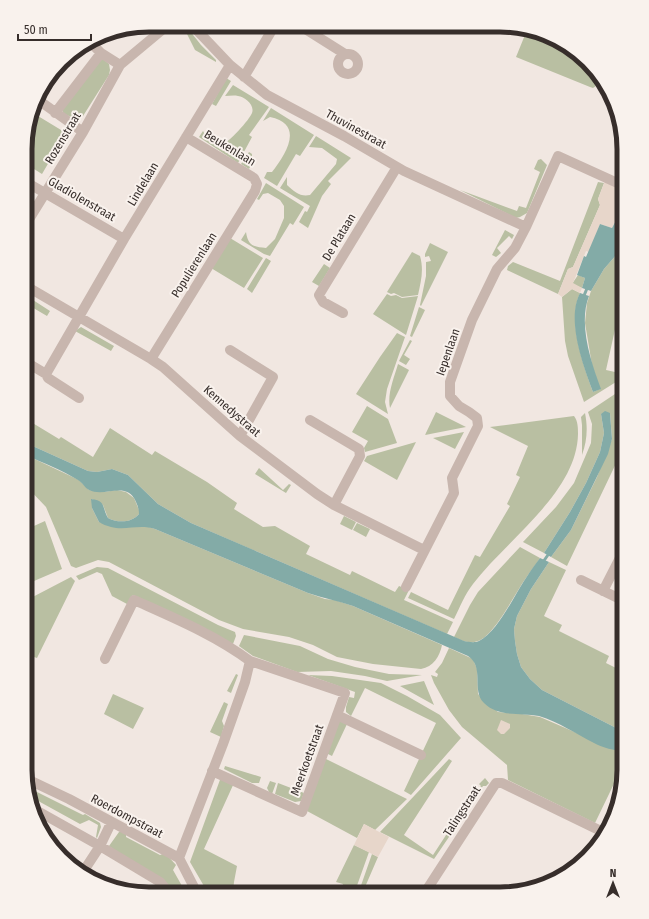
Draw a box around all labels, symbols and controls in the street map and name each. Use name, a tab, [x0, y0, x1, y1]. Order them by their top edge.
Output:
scale bar	[18, 16, 91, 42]
text: 50 m	[24, 23, 48, 37]
street label: Thuvinestraat	[323, 107, 389, 151]
street label: Rozenstraat	[42, 109, 84, 166]
street label: Beukenlaan	[202, 127, 258, 169]
street label: Lindelaan	[125, 160, 161, 208]
street label: Gladiolenstraat	[46, 174, 118, 224]
street label: De Plataan	[319, 211, 359, 263]
street label: Populierenlaan	[168, 230, 220, 300]
street label: Iepenlaan	[433, 327, 463, 377]
street label: Kennedystraat	[201, 382, 263, 440]
street label: Meerkoetstraat	[288, 722, 326, 798]
street label: Talingstraat	[441, 783, 484, 839]
street label: Roerdompstraat	[89, 791, 165, 841]
north arrow	[593, 863, 633, 903]
text: N	[610, 867, 616, 880]

